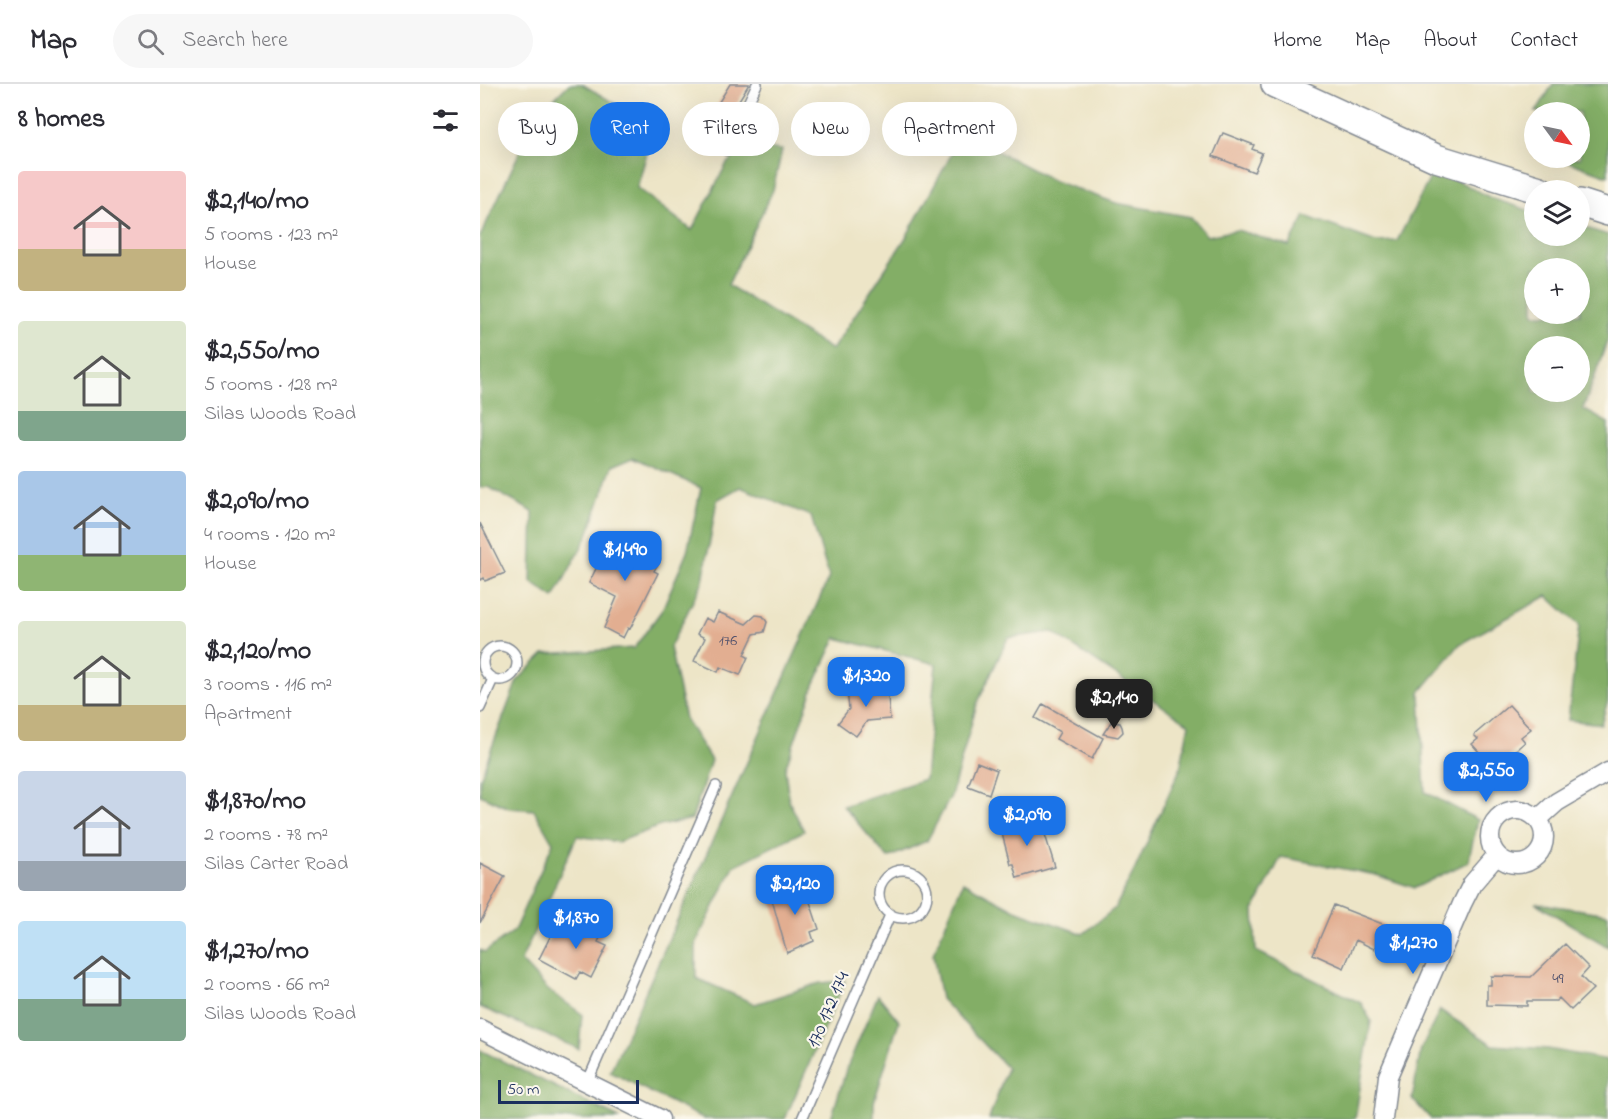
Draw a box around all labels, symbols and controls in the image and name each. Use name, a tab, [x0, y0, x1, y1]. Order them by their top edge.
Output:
search box	[113, 14, 533, 68]
text: Map	[30, 21, 77, 62]
icon: search	[134, 25, 167, 58]
text: Search here	[182, 25, 288, 57]
text: Home	[1273, 26, 1322, 56]
text: Map	[1355, 26, 1390, 56]
text: About	[1423, 26, 1477, 56]
text: Contact	[1510, 26, 1578, 56]
text: 8 homes	[18, 101, 105, 139]
chip: Buy	[498, 102, 578, 156]
chip: Rent	[590, 102, 670, 156]
chip: Filters	[682, 102, 779, 156]
chip: New	[791, 102, 870, 156]
chip: Apartment	[882, 102, 1017, 156]
north arrow	[1524, 102, 1590, 168]
map controls	[1524, 102, 1590, 402]
icon: filters	[429, 104, 462, 137]
button: layers	[1524, 180, 1590, 246]
text: $2,140/mo	[204, 183, 309, 221]
icon: home	[66, 195, 138, 267]
text: 5 rooms · 123 m²	[204, 221, 338, 250]
text: House	[204, 250, 257, 279]
button: +	[1524, 258, 1590, 324]
text: $2,550/mo	[204, 333, 320, 371]
button: −	[1524, 336, 1590, 402]
icon: home	[66, 345, 138, 417]
text: 5 rooms · 128 m²	[204, 371, 338, 400]
text: Silas Woods Road	[204, 400, 356, 429]
text: $2,090/mo	[204, 483, 309, 521]
icon: home	[66, 495, 138, 567]
text: 4 rooms · 120 m²	[204, 521, 336, 550]
pin: $1,490	[576, 531, 674, 582]
text: $1,490	[603, 536, 647, 565]
text: House	[204, 550, 257, 579]
house number: 176	[719, 629, 737, 653]
text: $2,120/mo	[204, 633, 311, 671]
icon: home	[66, 645, 138, 717]
pin: $1,320	[817, 657, 915, 708]
text: $1,320	[842, 662, 890, 691]
text: 3 rooms · 116 m²	[204, 671, 332, 700]
pin: $2,140	[1065, 679, 1163, 730]
text: $2,140	[1090, 684, 1138, 713]
text: Apartment	[204, 700, 292, 729]
pin: $2,550	[1437, 752, 1535, 803]
text: $2,550	[1458, 757, 1515, 786]
text: $1,870/mo	[204, 783, 306, 821]
icon: home	[66, 795, 138, 867]
pin: $2,090	[978, 796, 1076, 847]
text: $2,090	[1003, 801, 1051, 830]
text: 2 rooms · 78 m²	[204, 821, 328, 850]
text: Silas Carter Road	[204, 850, 348, 879]
pin: $2,120	[746, 865, 844, 916]
text: $2,120	[770, 870, 820, 899]
pin: $1,870	[527, 899, 625, 950]
text: $1,870	[553, 904, 599, 933]
pin: $1,270	[1364, 924, 1462, 975]
text: $1,270	[1389, 929, 1437, 958]
text: $1,270/mo	[204, 933, 309, 971]
icon: home	[66, 945, 138, 1017]
street label: 170 172 174	[800, 967, 858, 1053]
house number: 49	[1552, 967, 1564, 991]
text: 2 rooms · 66 m²	[204, 971, 330, 1000]
text: Silas Woods Road	[204, 1000, 356, 1029]
scale bar	[498, 1077, 639, 1104]
text: 50 m	[507, 1078, 539, 1102]

